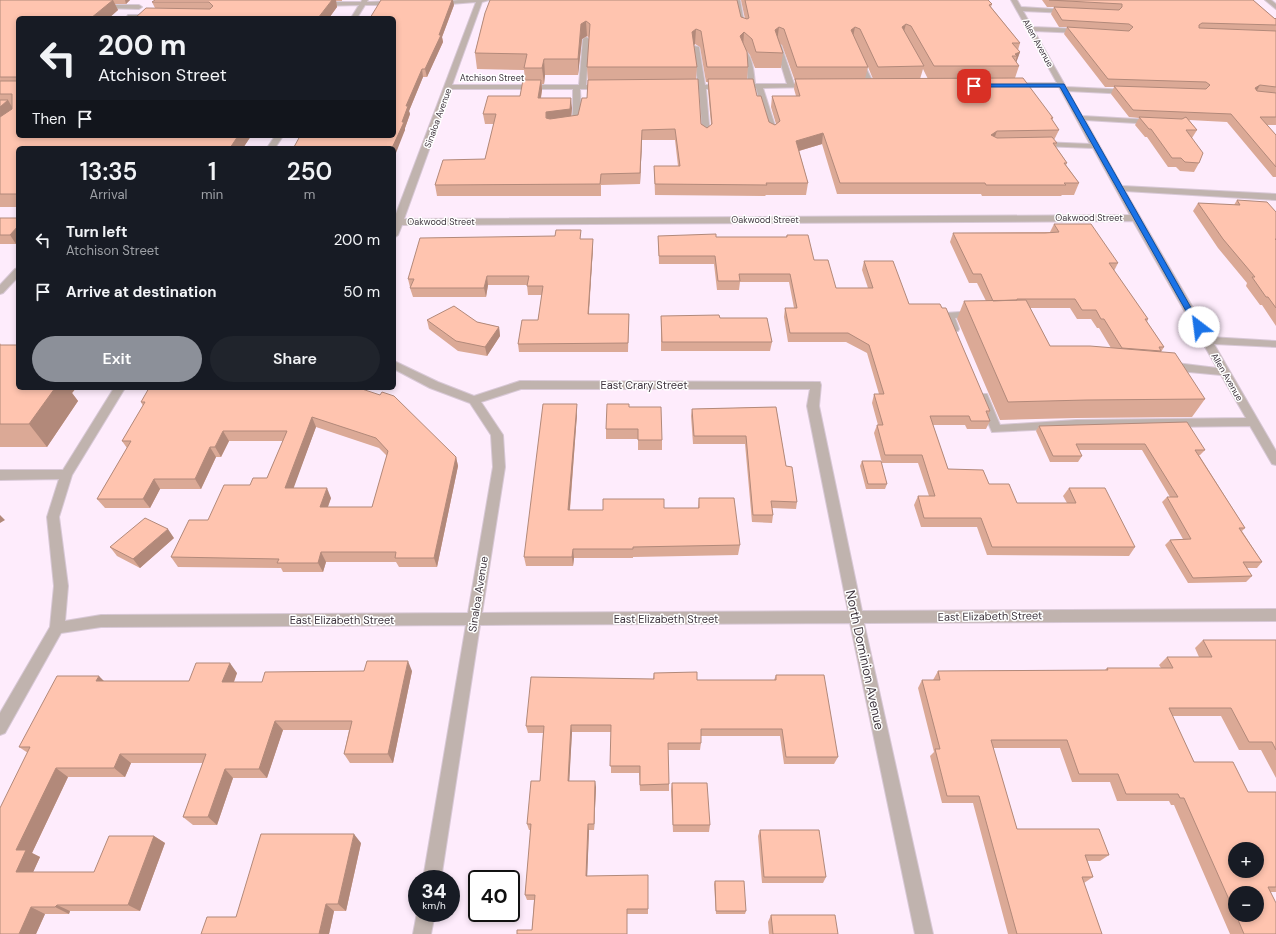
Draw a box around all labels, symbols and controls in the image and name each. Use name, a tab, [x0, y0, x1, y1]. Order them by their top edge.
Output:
street label: Allen Avenue	[1020, 17, 1056, 69]
text: 200 m	[98, 27, 186, 64]
icon: left	[32, 32, 84, 84]
text: Atchison Street	[98, 63, 227, 87]
pin	[957, 69, 991, 103]
street label: Atchison Street	[460, 72, 525, 84]
icon: arrive	[963, 75, 985, 97]
street label: Sinaloa Avenue	[422, 87, 454, 149]
icon: arrive	[74, 108, 96, 130]
text: Then	[32, 109, 66, 129]
text: 13:35	[80, 156, 137, 187]
text: 1	[208, 156, 216, 187]
text: 250	[287, 156, 332, 187]
text: Arrival	[90, 186, 127, 203]
text: min	[201, 186, 223, 203]
text: m	[304, 186, 315, 203]
street label: Oakwood Street	[1055, 212, 1123, 224]
street label: Oakwood Street	[731, 214, 799, 226]
street label: Oakwood Street	[407, 216, 475, 228]
text: Turn left	[66, 222, 127, 242]
icon: left	[32, 229, 54, 251]
text: 200 m	[334, 230, 380, 250]
text: Atchison Street	[66, 242, 159, 259]
icon: arrive	[32, 281, 54, 303]
text: Arrive at destination	[66, 282, 217, 302]
text: 50 m	[343, 282, 380, 302]
position arrow	[1178, 306, 1220, 348]
button: Exit	[32, 336, 202, 382]
button: Share	[210, 336, 380, 382]
street label: Allen Avenue	[1208, 351, 1246, 403]
street label: East Crary Street	[601, 378, 687, 392]
street label: Sinaloa Avenue	[465, 555, 491, 633]
street label: North Dominion Avenue	[842, 589, 888, 731]
street label: East Elizabeth Street	[938, 608, 1042, 624]
street label: East Elizabeth Street	[614, 612, 718, 626]
street label: East Elizabeth Street	[290, 613, 394, 627]
map controls	[1228, 842, 1264, 922]
button: +	[1228, 842, 1264, 878]
speed limit sign: 40	[468, 870, 520, 922]
text: 34	[421, 878, 447, 904]
button: −	[1228, 886, 1264, 922]
text: km/h	[422, 899, 446, 912]

